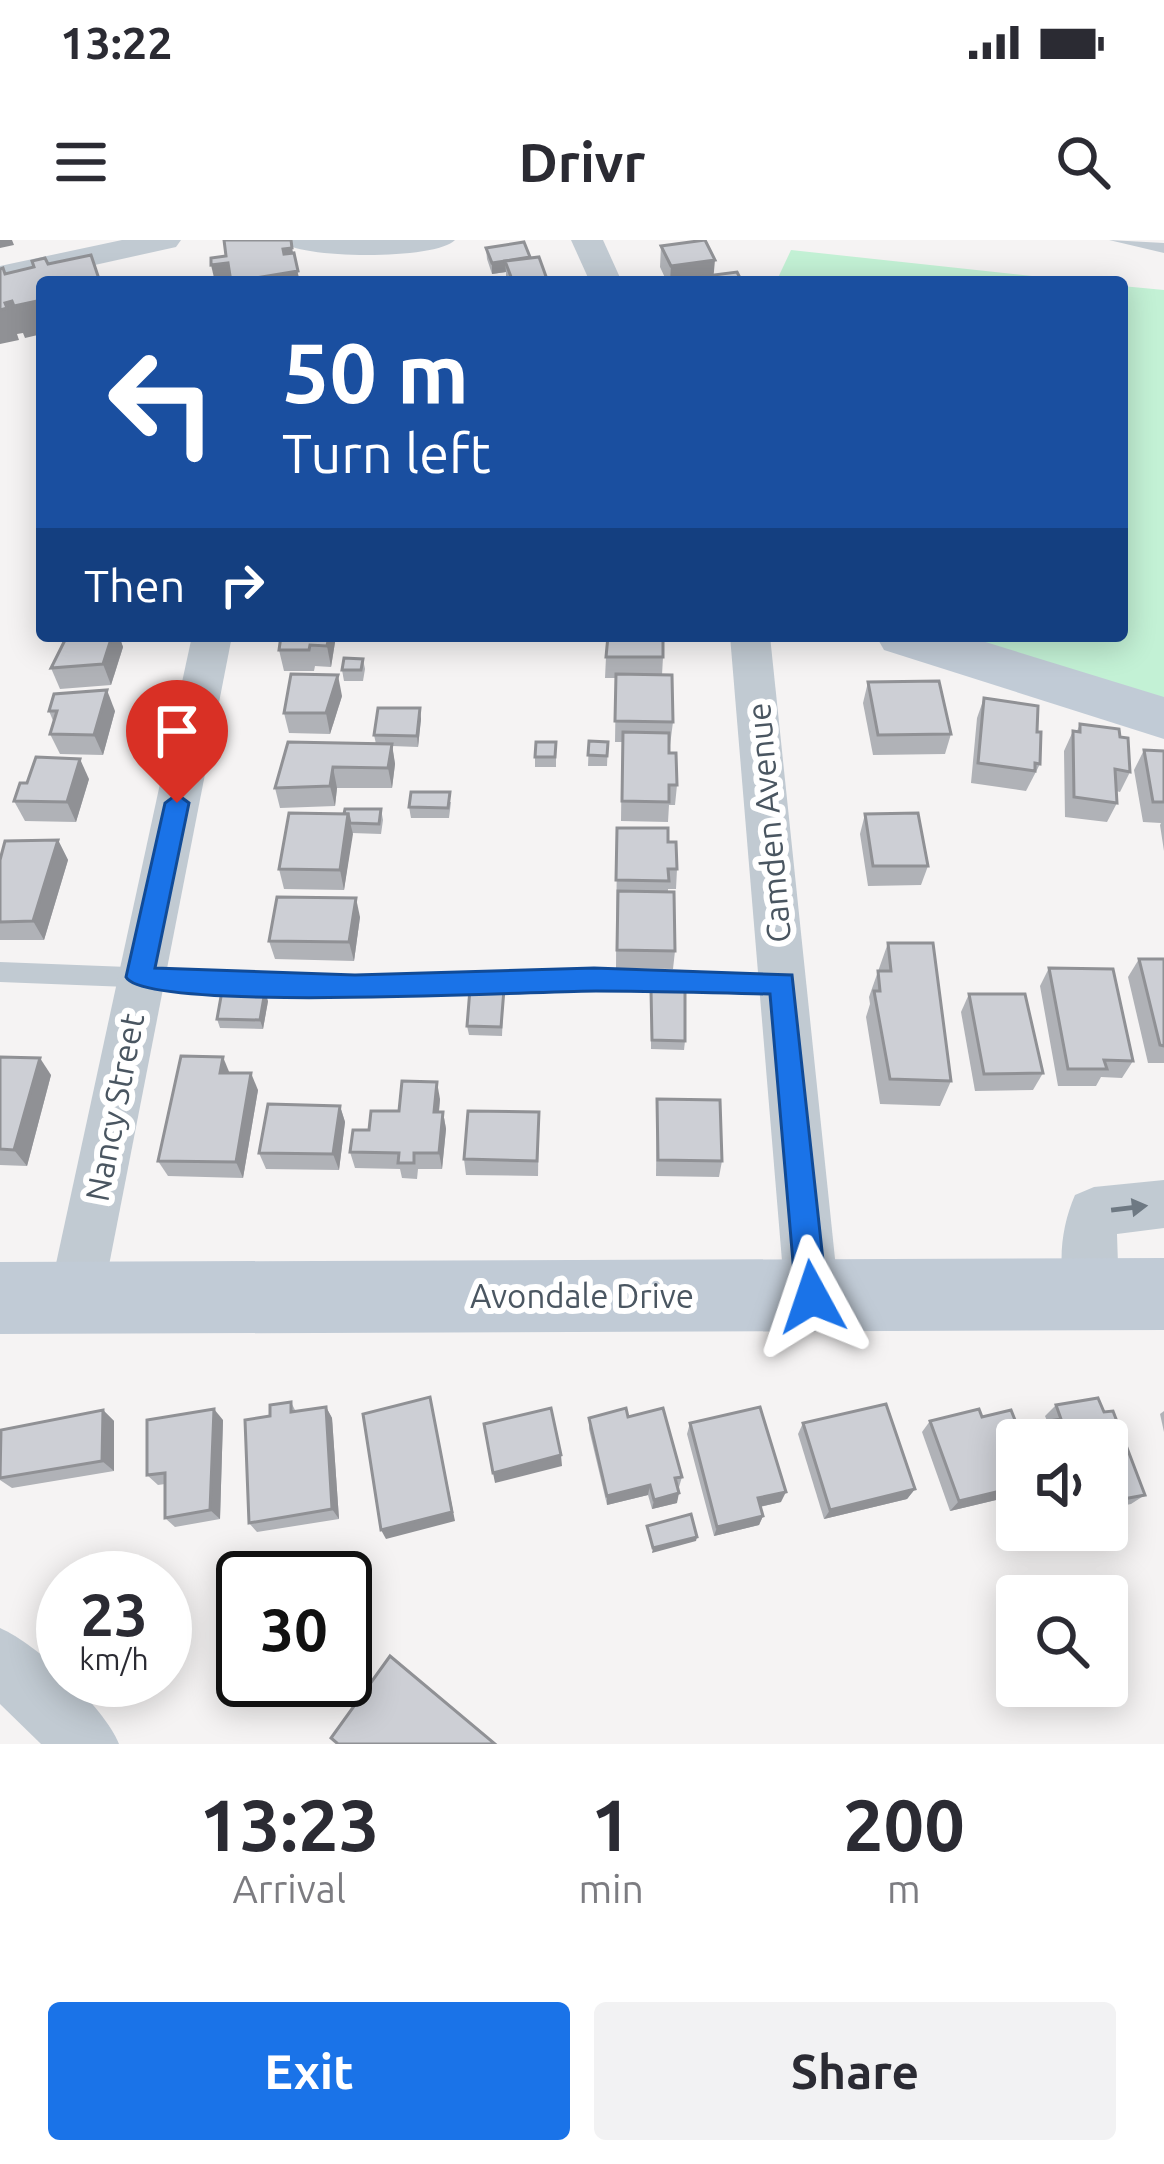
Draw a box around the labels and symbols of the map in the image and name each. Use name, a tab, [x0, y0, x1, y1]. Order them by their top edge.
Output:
pin	[126, 680, 228, 803]
street label: Camden Avenue	[739, 701, 797, 945]
street label: Nancy Street	[78, 1010, 150, 1204]
one-way arrow	[1111, 1198, 1149, 1217]
position arrow	[749, 1234, 875, 1360]
street label: Avondale Drive	[470, 1277, 694, 1314]
speed limit sign: 30	[216, 1551, 372, 1707]

